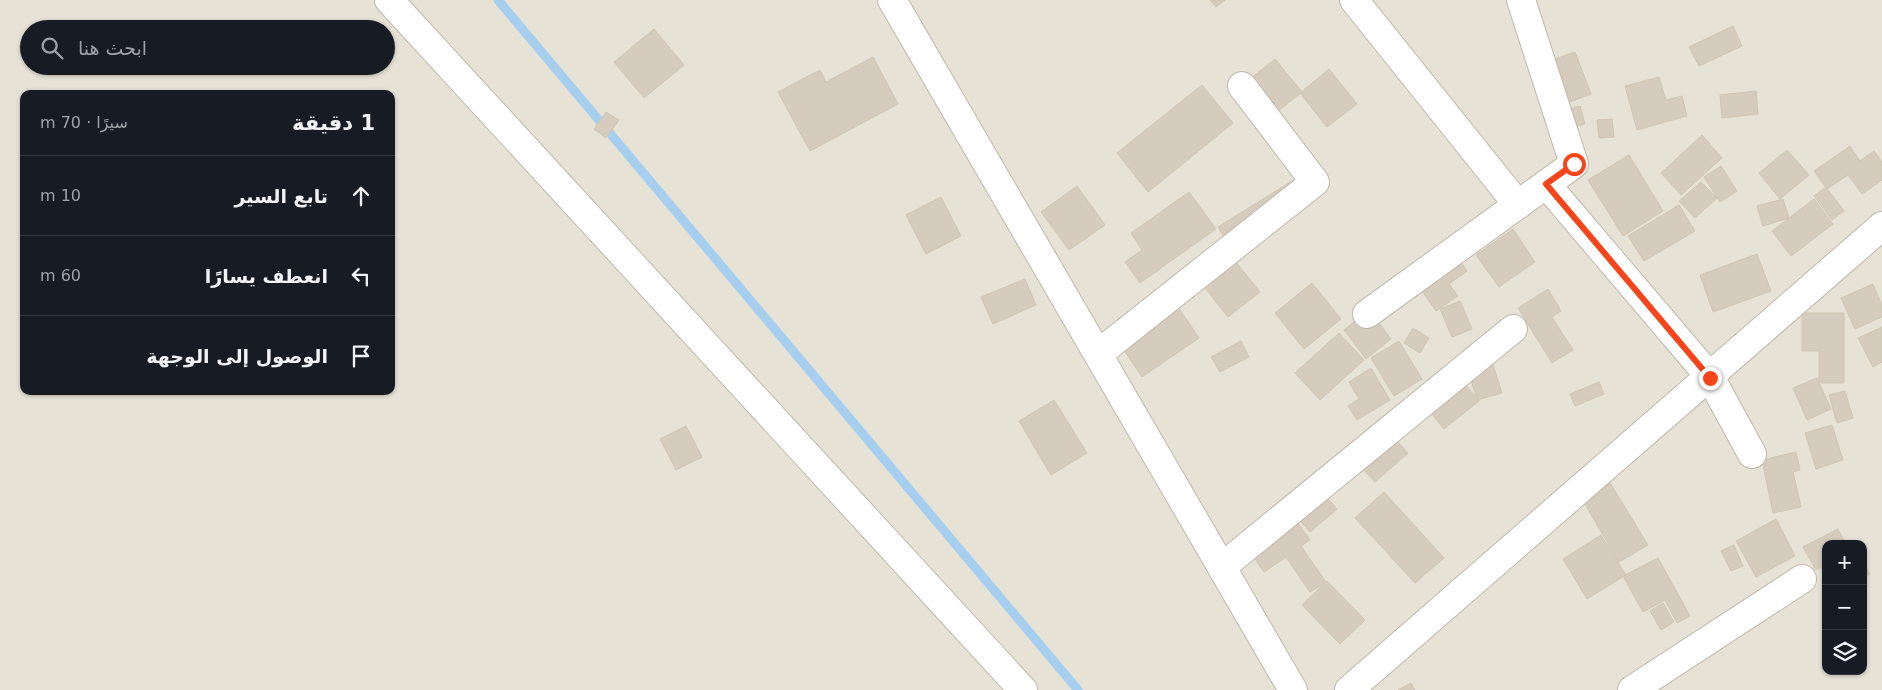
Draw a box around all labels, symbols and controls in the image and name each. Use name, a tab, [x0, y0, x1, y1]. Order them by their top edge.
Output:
search box	[20, 20, 395, 75]
icon: search	[38, 34, 66, 62]
text: ابحث هنا	[78, 37, 147, 59]
text: 1 دقيقة	[292, 111, 375, 135]
text: سيرًا · 70 m	[40, 113, 128, 132]
route start	[1563, 153, 1586, 176]
icon: ahead	[347, 182, 375, 210]
text: تابع السير	[234, 185, 328, 207]
text: 10 m	[40, 186, 81, 205]
icon: left	[347, 262, 375, 290]
text: انعطف يسارًا	[205, 265, 328, 287]
text: 60 m	[40, 266, 81, 285]
icon: arrive	[347, 342, 375, 370]
text: الوصول إلى الوجهة	[146, 345, 328, 367]
route end	[1699, 367, 1722, 390]
map controls	[1822, 540, 1867, 675]
button: +	[1822, 540, 1867, 585]
button: −	[1822, 585, 1867, 630]
button: layers	[1822, 630, 1867, 675]

